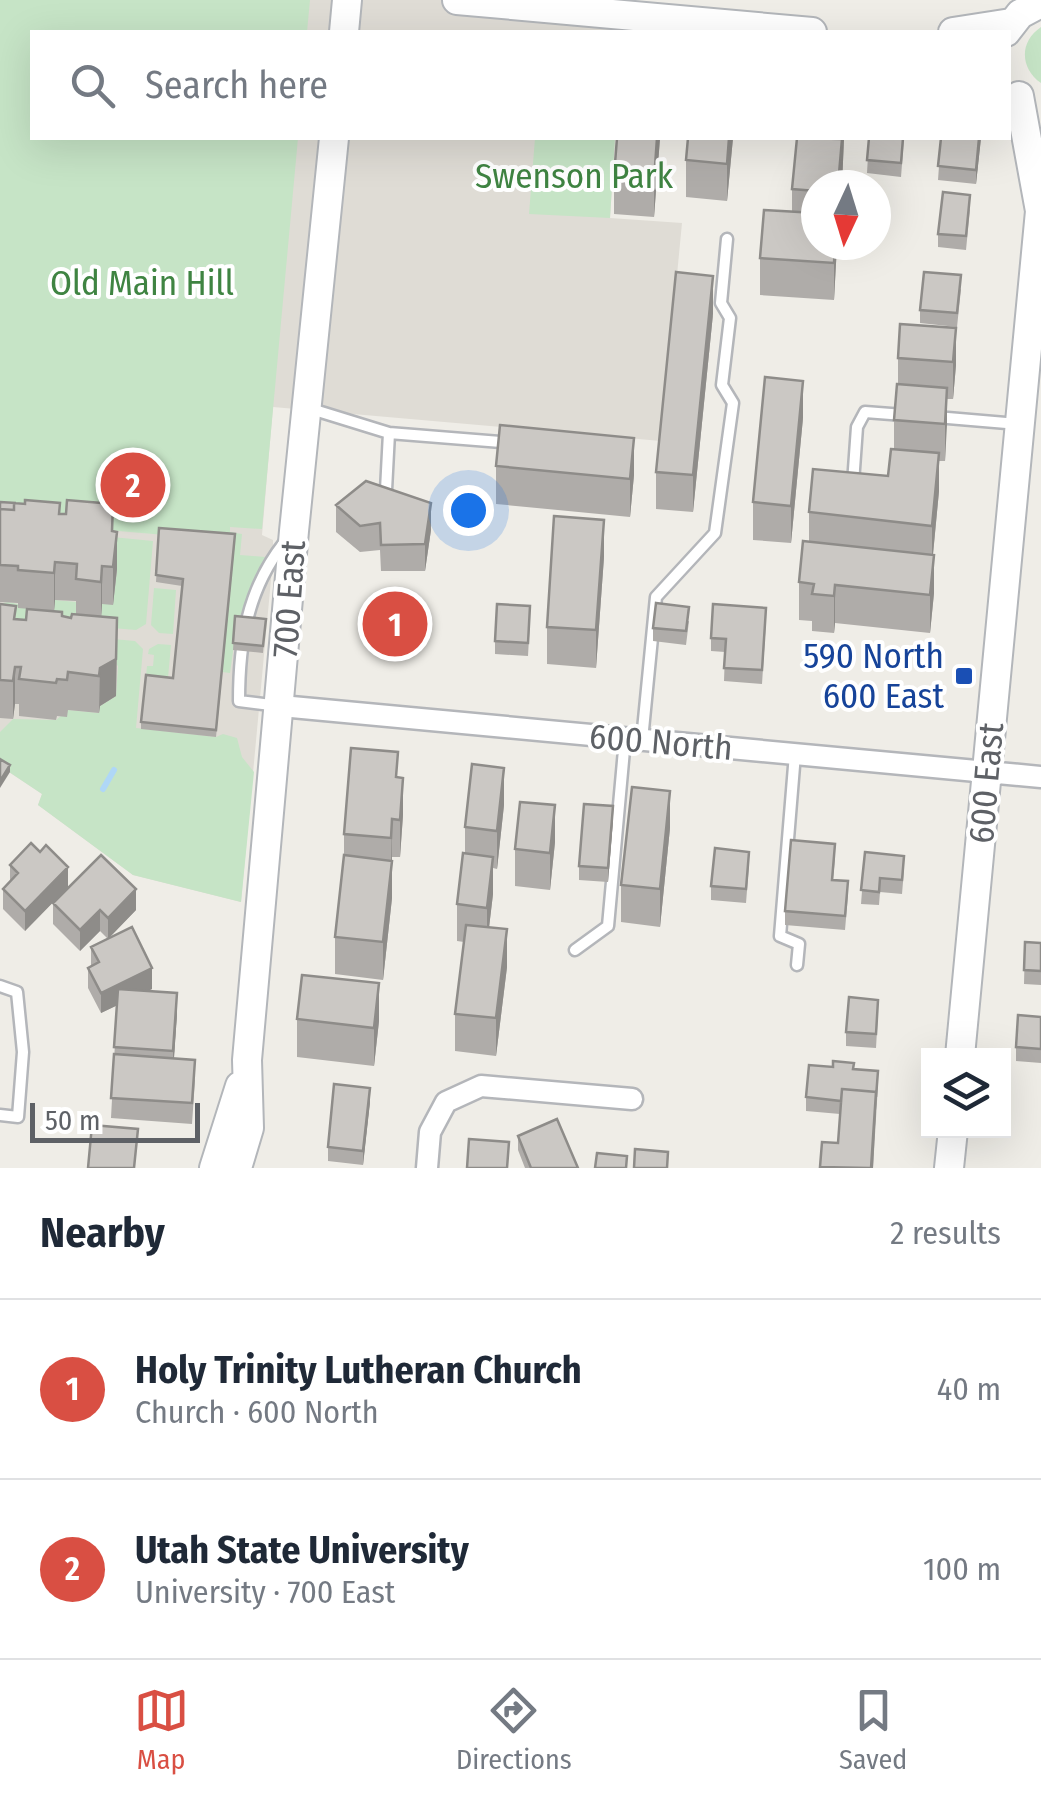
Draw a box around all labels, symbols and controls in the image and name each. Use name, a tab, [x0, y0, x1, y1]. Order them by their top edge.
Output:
search box	[30, 30, 1011, 140]
icon: search	[65, 58, 120, 113]
text: Search here	[145, 62, 328, 108]
park label: Swenson Park	[475, 155, 674, 197]
north arrow	[801, 170, 891, 260]
park label: Old Main Hill	[50, 262, 234, 304]
pin: 2	[100, 448, 166, 522]
your location	[443, 485, 494, 536]
street label: 700 East	[264, 538, 314, 659]
pin: 1	[362, 586, 428, 662]
place label: 590 North 600 East	[803, 635, 945, 717]
marker: 590 North 600 East	[953, 665, 975, 687]
street label: 600 North	[588, 715, 734, 769]
street label: 600 East	[960, 720, 1012, 845]
map controls	[921, 1048, 1011, 1138]
button: layers	[921, 1048, 1011, 1138]
scale bar	[30, 1098, 200, 1142]
text: 50 m	[45, 1104, 101, 1137]
text: Nearby	[40, 1208, 165, 1258]
text: 2 results	[890, 1214, 1001, 1252]
text: Holy Trinity Lutheran Church	[135, 1347, 582, 1393]
text: 1	[66, 1370, 79, 1408]
text: 40 m	[937, 1370, 1001, 1408]
text: Church · 600 North	[135, 1393, 379, 1431]
text: Utah State University	[135, 1527, 469, 1573]
text: 2	[65, 1550, 80, 1588]
text: 100 m	[923, 1550, 1001, 1588]
text: University · 700 East	[135, 1573, 395, 1611]
tab: Map	[134, 1683, 189, 1776]
tab: Directions	[456, 1683, 572, 1776]
tab: Saved	[839, 1683, 907, 1776]

